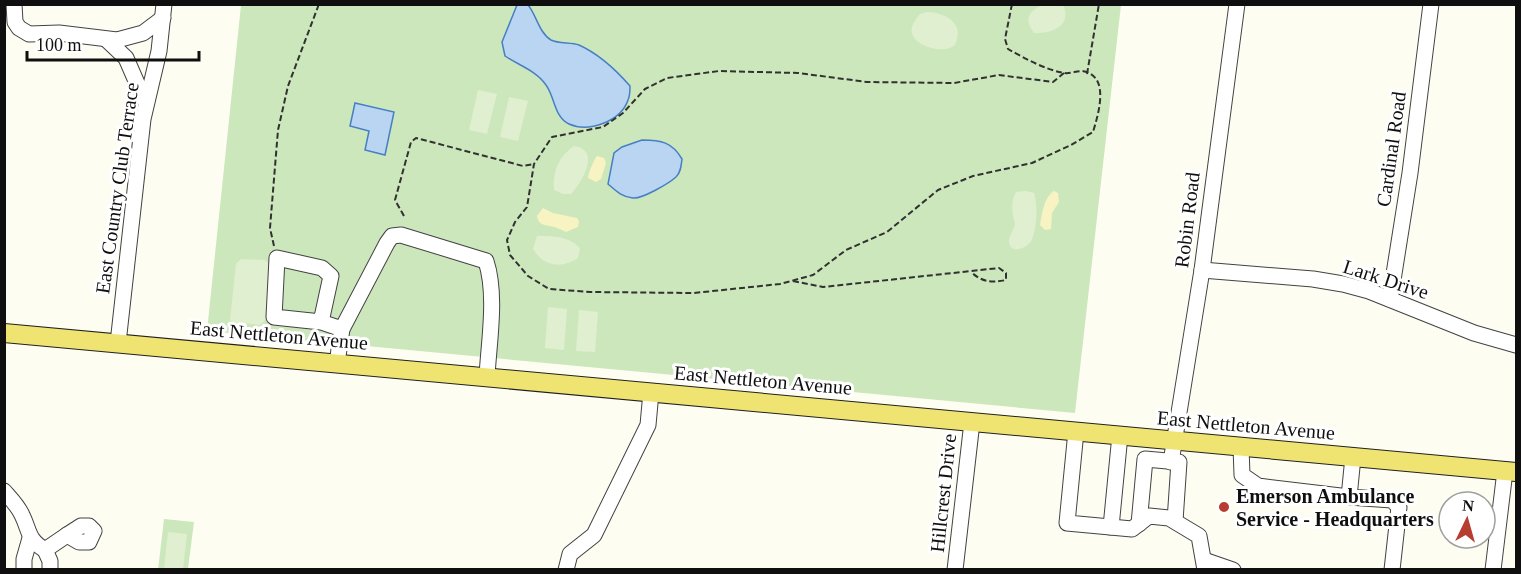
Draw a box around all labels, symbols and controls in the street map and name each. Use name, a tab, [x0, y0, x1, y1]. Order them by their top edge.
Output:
scale bar	[27, 24, 200, 62]
text: 100 m	[36, 35, 82, 55]
street label: East Country Club Terrace	[91, 81, 144, 295]
street label: Cardinal Road	[1372, 90, 1410, 208]
street label: Robin Road	[1170, 171, 1204, 269]
street label: Lark Drive	[1341, 255, 1431, 303]
street label: East Nettleton Avenue	[189, 316, 369, 354]
street label: East Nettleton Avenue	[673, 361, 853, 399]
street label: East Nettleton Avenue	[1156, 406, 1336, 444]
street label: Hillcrest Drive	[926, 432, 960, 554]
place label: Emerson Ambulance Service - Headquarters	[1236, 485, 1434, 531]
north arrow	[1437, 490, 1497, 550]
text: N	[1462, 497, 1475, 515]
marker: Emerson Ambulance Service - Headquarters	[1217, 500, 1231, 514]

